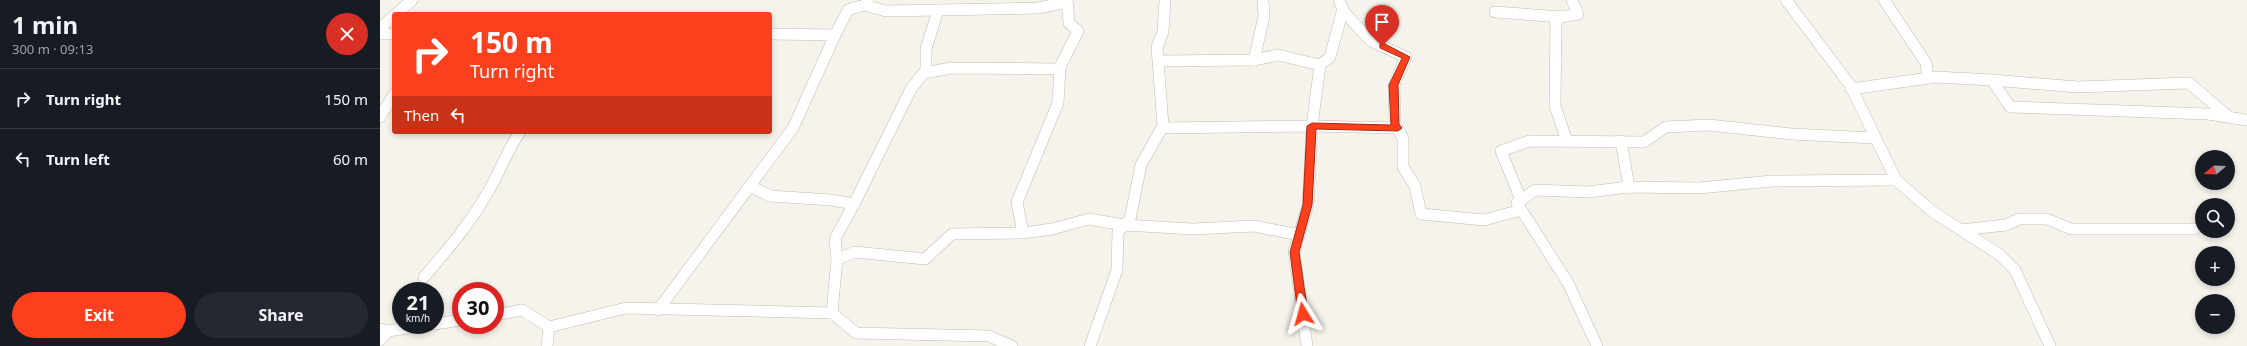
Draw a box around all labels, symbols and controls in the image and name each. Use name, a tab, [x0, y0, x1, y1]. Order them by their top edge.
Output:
pin	[1365, 5, 1399, 46]
text: 1 min	[12, 8, 78, 41]
icon: arrive	[1371, 11, 1393, 33]
button: close	[326, 13, 368, 55]
text: 150 m	[470, 23, 553, 61]
icon: right	[404, 28, 456, 80]
text: 300 m · 09:13	[12, 40, 93, 58]
text: Turn right	[470, 59, 554, 83]
icon: right	[12, 88, 34, 110]
text: Turn right	[46, 89, 121, 109]
text: 150 m	[324, 89, 368, 109]
icon: left	[447, 104, 469, 126]
text: Then	[404, 105, 439, 125]
icon: left	[12, 148, 34, 170]
text: Turn left	[46, 149, 110, 169]
text: 60 m	[333, 149, 368, 169]
north arrow	[2195, 150, 2235, 190]
map controls	[2195, 150, 2235, 334]
button: search	[2195, 198, 2235, 238]
button: +	[2195, 246, 2235, 286]
speed limit sign: 30	[452, 282, 504, 334]
text: 21	[407, 289, 429, 316]
button: Exit	[12, 292, 186, 338]
button: Share	[194, 292, 368, 338]
position arrow	[1282, 293, 1324, 335]
button: −	[2195, 294, 2235, 334]
text: km/h	[406, 311, 430, 325]

